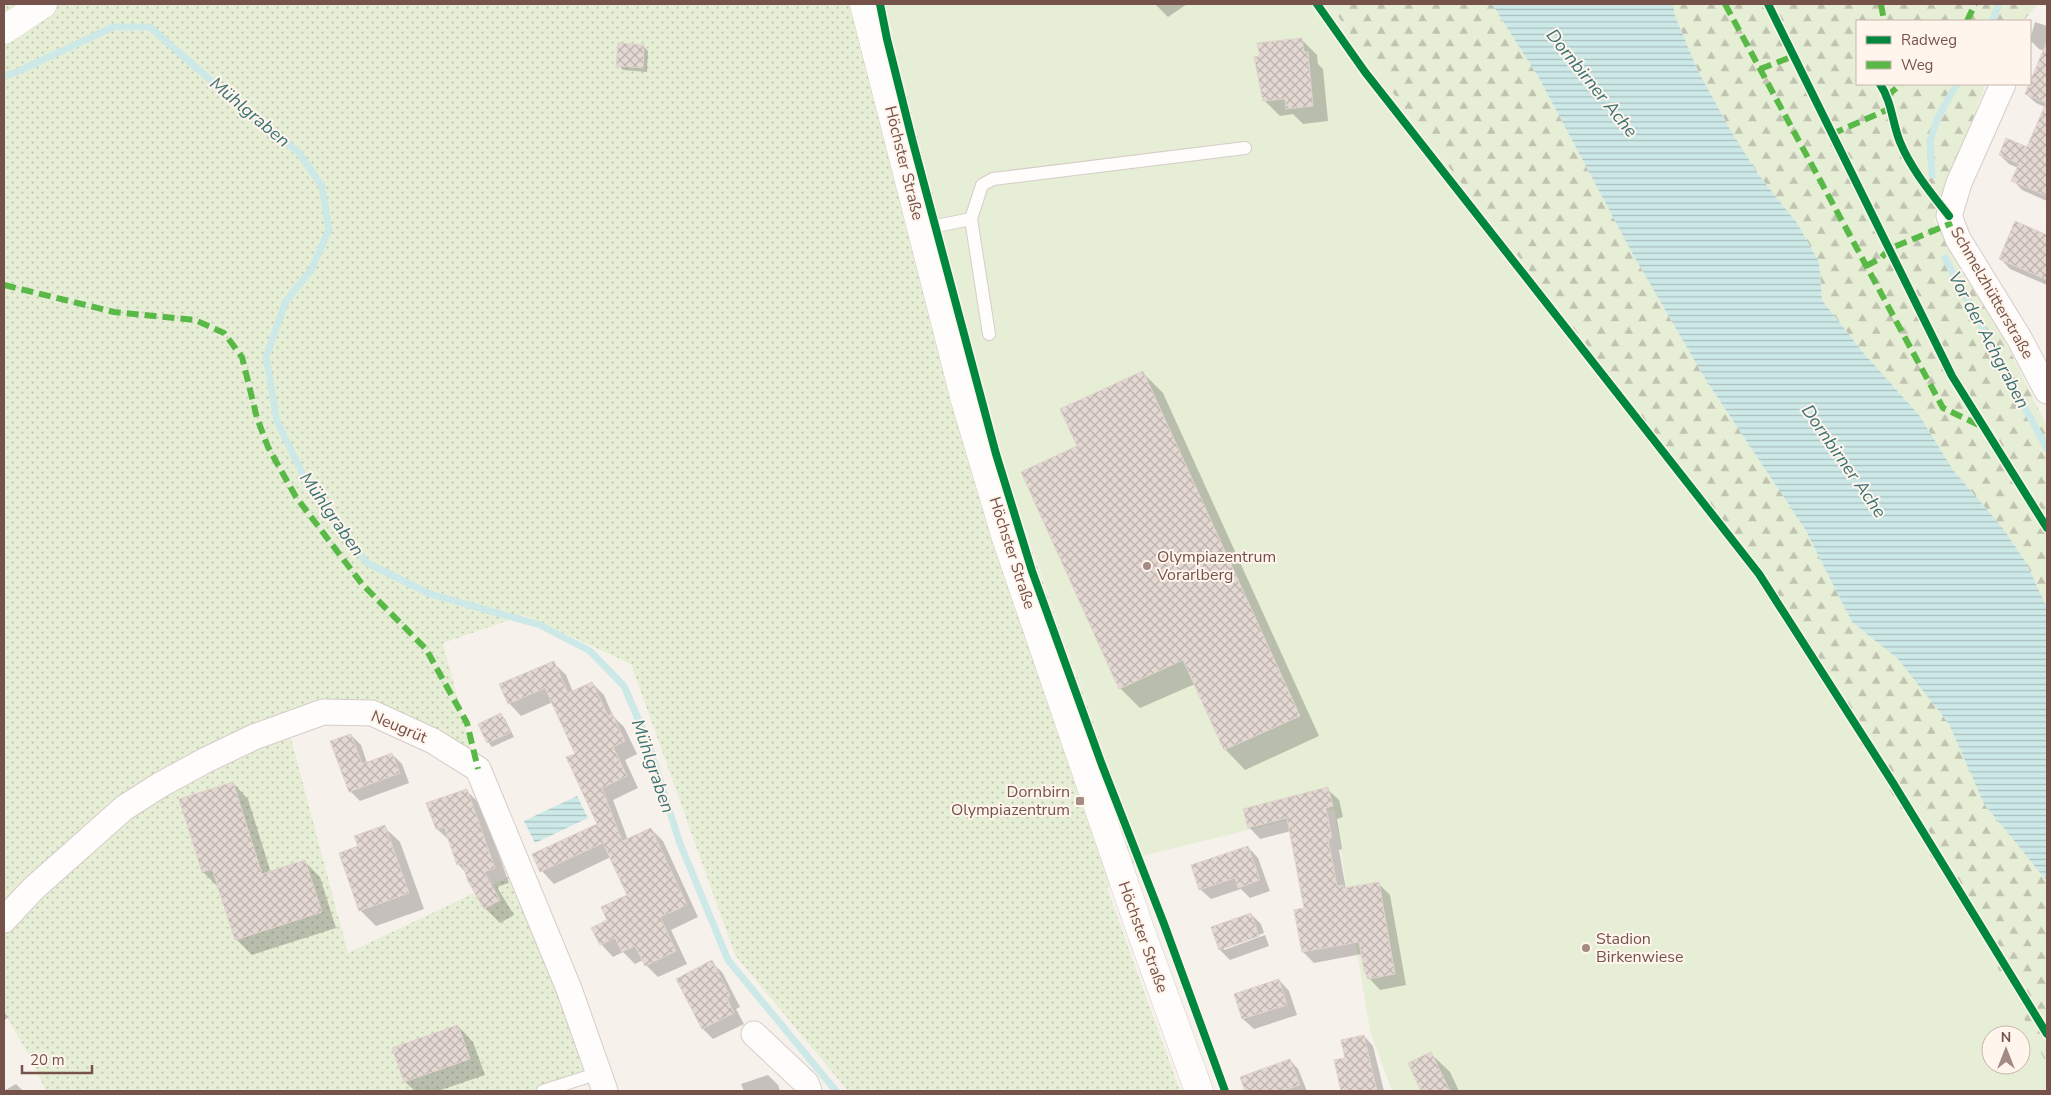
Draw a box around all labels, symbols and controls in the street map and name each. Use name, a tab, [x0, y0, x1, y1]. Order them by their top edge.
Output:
legend	[1856, 20, 2031, 85]
water label: Dornbirner Ache	[1541, 24, 1643, 143]
text: Radweg	[1901, 30, 1957, 50]
text: Weg	[1901, 55, 1933, 75]
water label: Mühlgraben	[205, 71, 295, 153]
street label: Höchster Straße	[879, 104, 929, 222]
street label: Schmelzhütterstraße	[1945, 223, 2039, 363]
water label: Vor der Achgraben	[1943, 267, 2035, 413]
water label: Dornbirner Ache	[1796, 400, 1892, 523]
water label: Mühlgraben	[294, 467, 370, 561]
street label: Höchster Straße	[983, 494, 1041, 612]
place label: Olympiazentrum Vorarlberg	[1156, 546, 1276, 586]
marker: Olympiazentrum Vorarlberg	[1141, 560, 1153, 572]
street label: Neugrüt	[368, 705, 431, 749]
water label: Mühlgraben	[626, 716, 680, 816]
place label: Dornbirn Olympiazentrum	[951, 781, 1070, 821]
marker: Dornbirn Olympiazentrum	[1074, 795, 1086, 807]
street label: Höchster Straße	[1113, 878, 1173, 996]
place label: Stadion Birkenwiese	[1596, 928, 1683, 968]
marker: Stadion Birkenwiese	[1580, 942, 1592, 954]
north arrow	[1981, 1025, 2031, 1075]
text: N	[2001, 1028, 2011, 1047]
scale bar	[22, 1042, 92, 1074]
text: 20 m	[30, 1050, 65, 1070]

